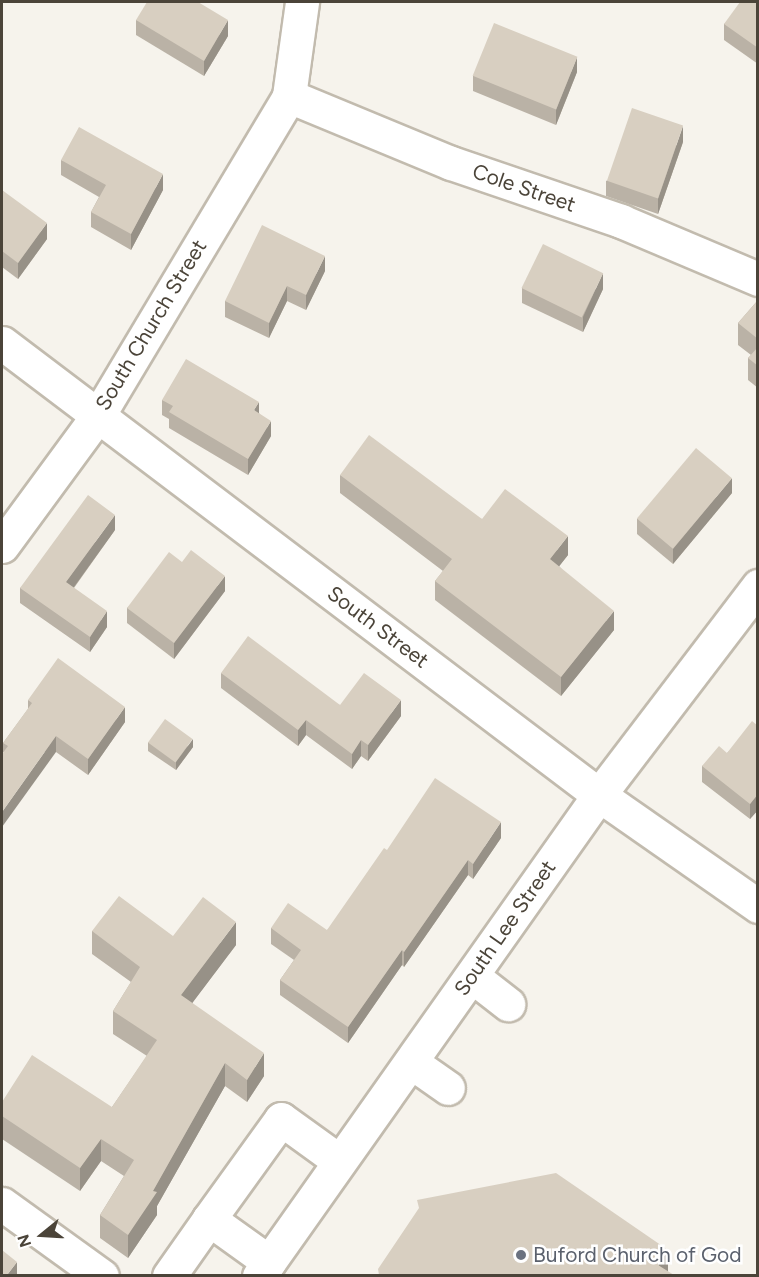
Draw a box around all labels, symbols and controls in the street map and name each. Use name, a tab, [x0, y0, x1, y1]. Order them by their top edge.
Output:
street label: Cole Street	[469, 159, 579, 217]
street label: South Church Street	[90, 235, 212, 415]
street label: South Street	[322, 581, 434, 673]
street label: South Lee Street	[449, 855, 561, 1001]
north arrow	[12, 1205, 72, 1265]
text: N	[13, 1232, 35, 1250]
place label: Buford Church of God	[533, 1242, 742, 1268]
marker: Buford Church of God	[514, 1248, 528, 1262]

